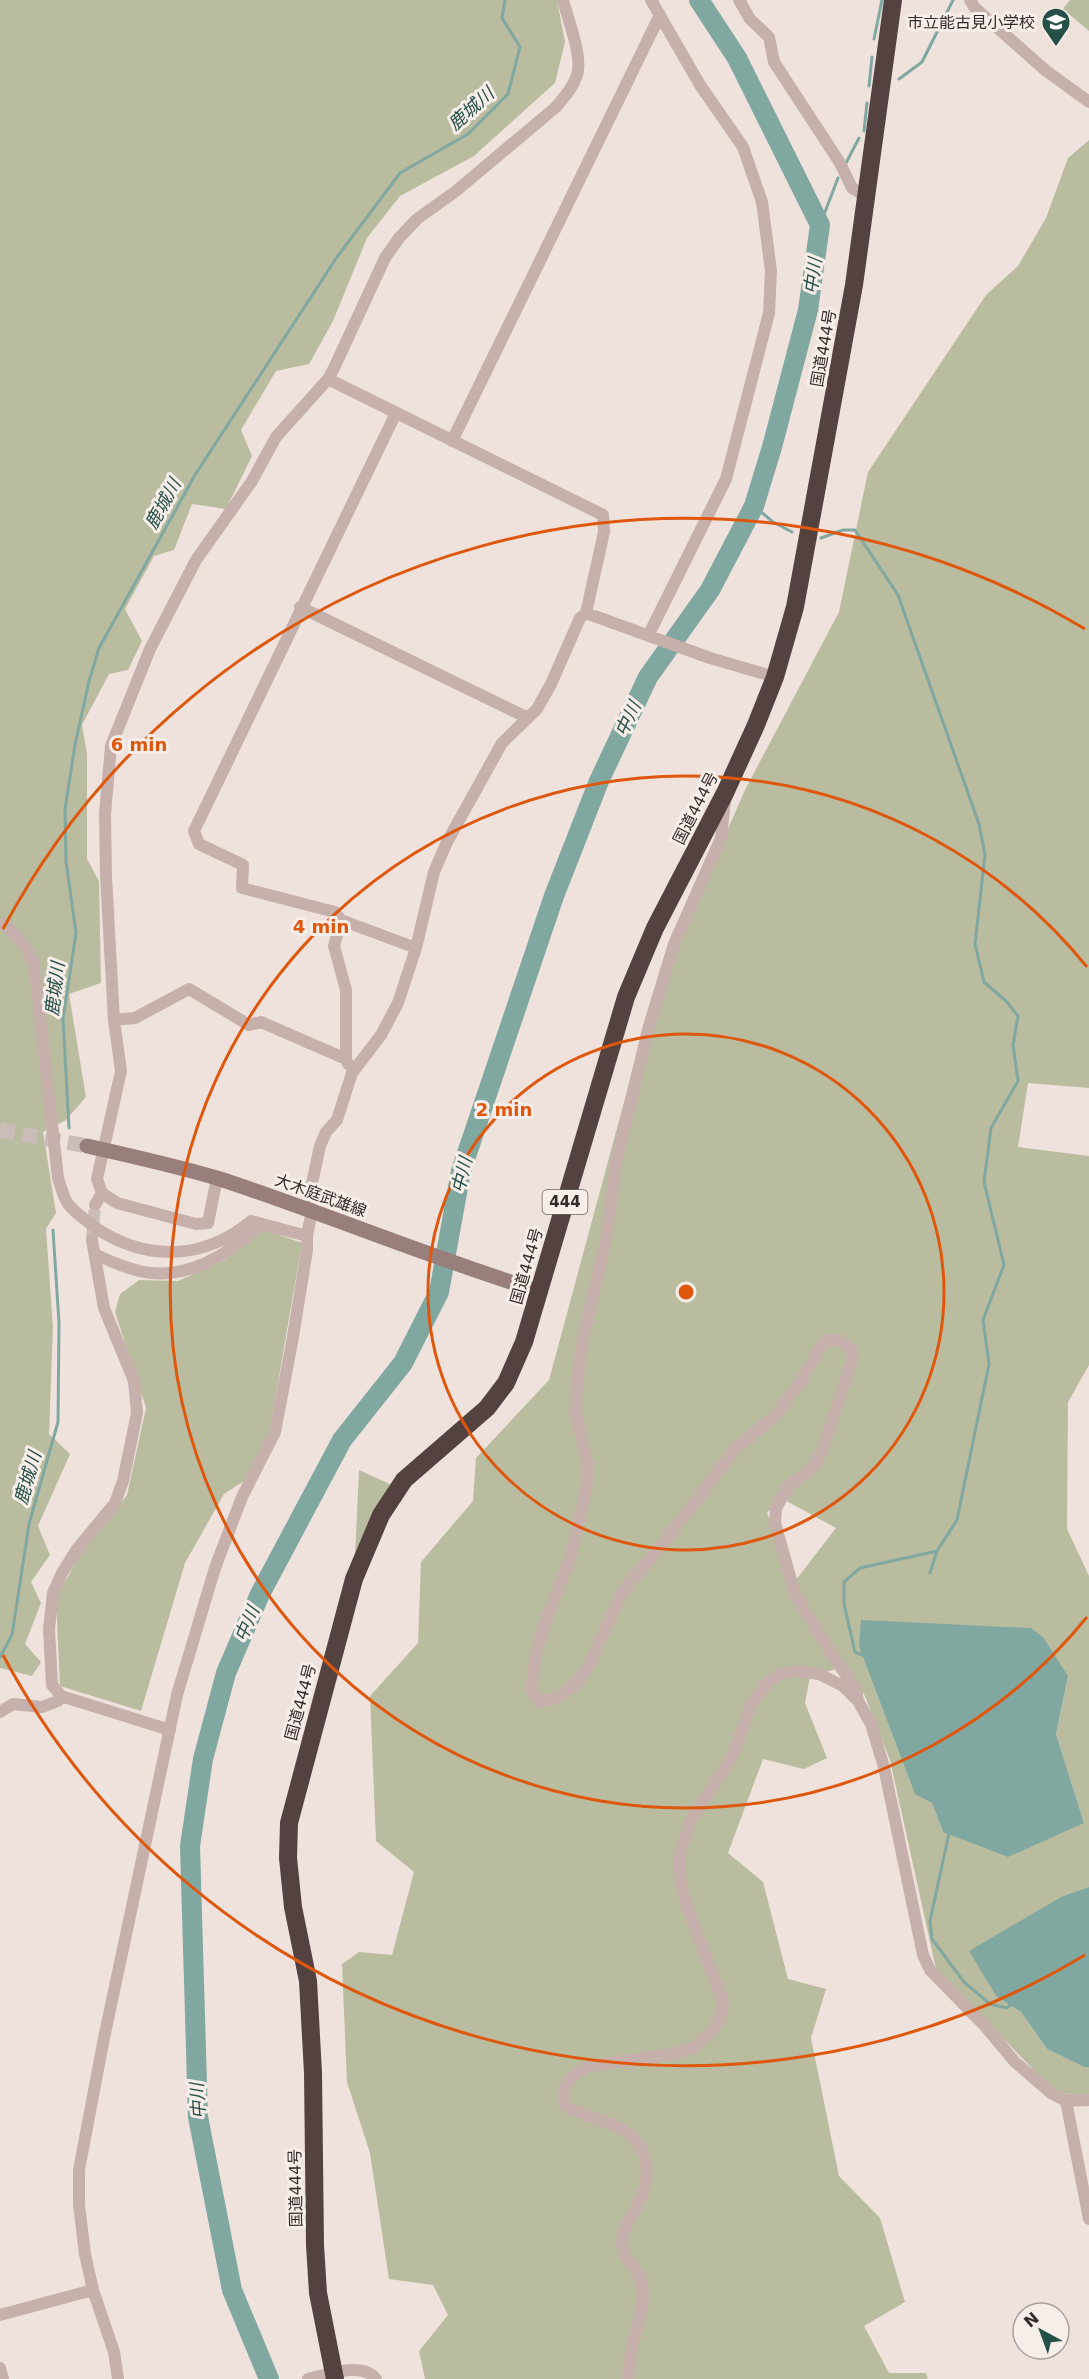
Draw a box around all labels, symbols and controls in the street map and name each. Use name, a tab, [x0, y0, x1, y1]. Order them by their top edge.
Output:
school or university icon: 市立能古見小学校	[1040, 6, 1072, 48]
place label: 市立能古見小学校	[907, 13, 1035, 32]
water label: 鹿城川	[444, 81, 499, 134]
water label: 中川	[800, 255, 826, 295]
street label: 国道444号	[807, 308, 840, 388]
water label: 鹿城川	[140, 473, 186, 532]
water label: 中川	[610, 696, 646, 740]
text: 6 min	[111, 734, 167, 755]
street label: 国道444号	[669, 769, 722, 848]
text: 4 min	[293, 916, 349, 937]
water label: 鹿城川	[41, 959, 68, 1017]
text: 2 min	[476, 1099, 532, 1120]
water label: 中川	[447, 1153, 477, 1195]
street label: 大木庭武雄線	[272, 1170, 369, 1221]
road number: 444	[542, 1190, 588, 1214]
street label: 国道444号	[507, 1226, 546, 1307]
centre of rings	[676, 1282, 696, 1302]
water label: 鹿城川	[10, 1447, 46, 1507]
water label: 中川	[230, 1601, 264, 1644]
street label: 国道444号	[281, 1662, 320, 1743]
water label: 中川	[186, 2080, 209, 2120]
street label: 国道444号	[285, 2149, 306, 2227]
north arrow	[1011, 2301, 1071, 2361]
text: N	[1020, 2308, 1043, 2332]

